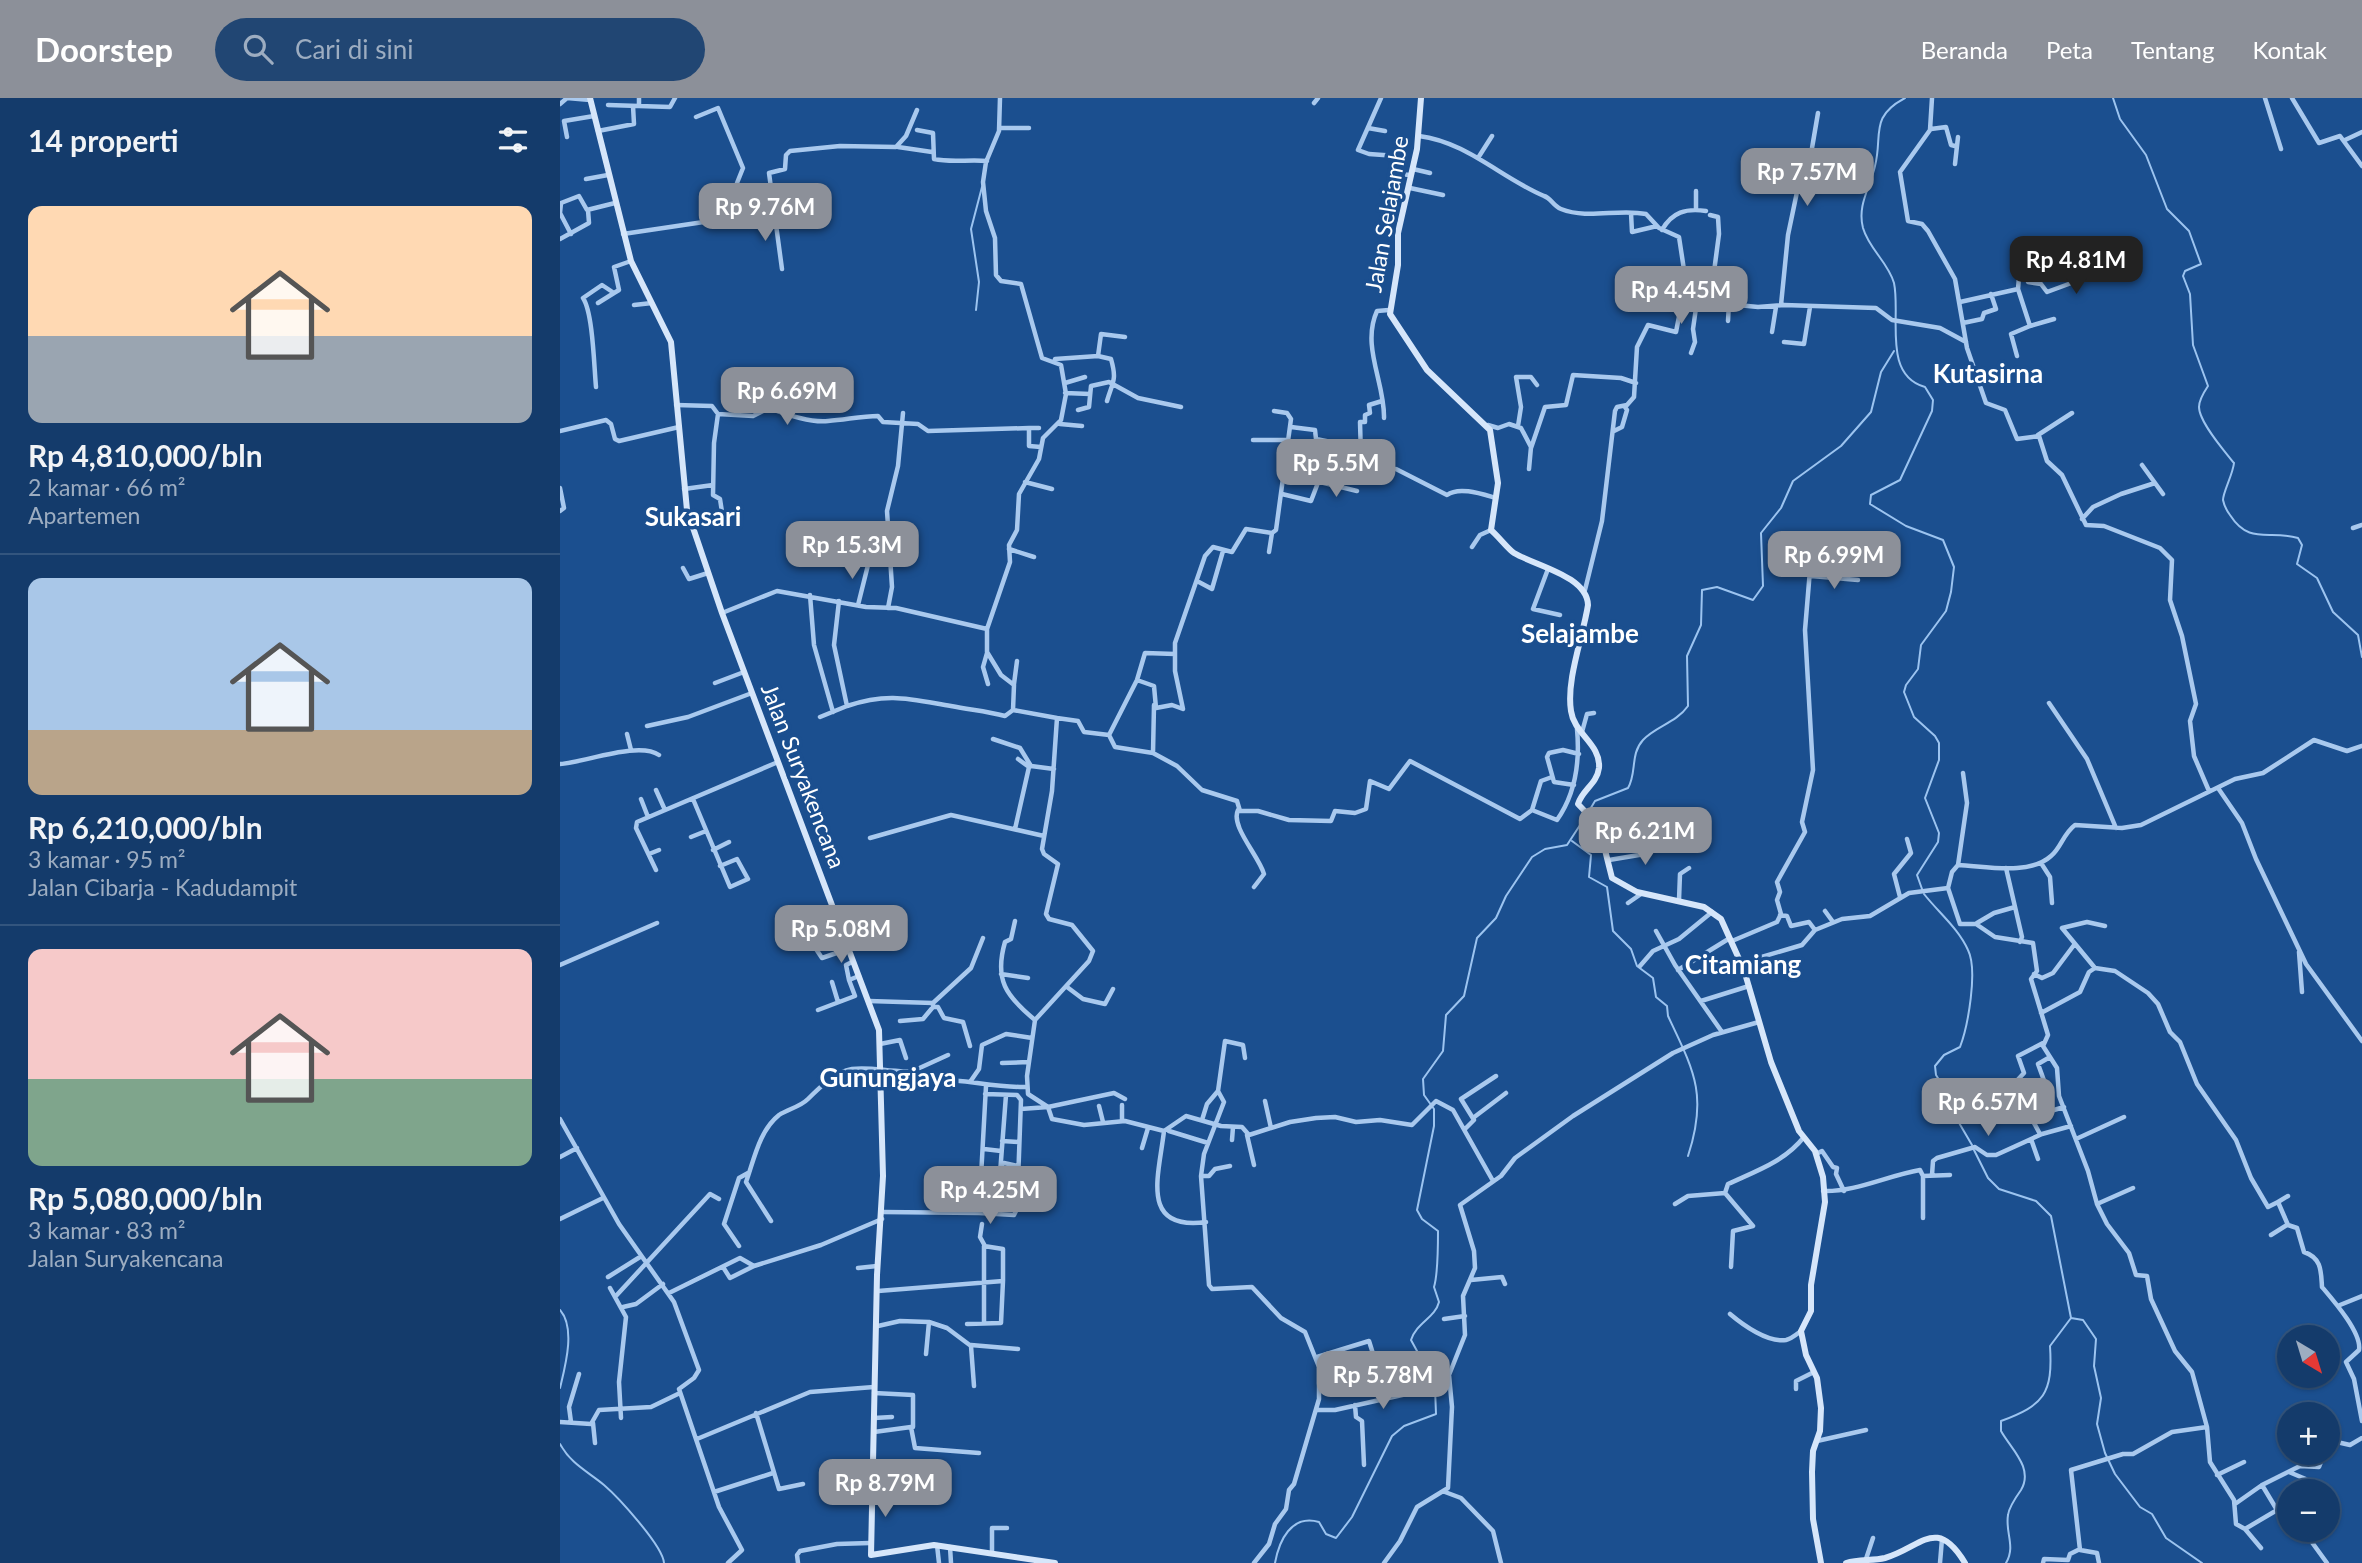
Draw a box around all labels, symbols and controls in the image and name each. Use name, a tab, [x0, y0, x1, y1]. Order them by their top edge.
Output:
search box	[215, 18, 705, 81]
text: Doorstep	[35, 29, 173, 69]
icon: search	[239, 30, 277, 68]
text: Cari di sini	[295, 33, 413, 65]
text: Beranda	[1921, 35, 2008, 64]
text: Peta	[2046, 35, 2093, 64]
text: Tentang	[2131, 35, 2214, 64]
text: Kontak	[2252, 35, 2327, 64]
icon: filters	[494, 121, 532, 159]
text: 14 properti	[28, 122, 179, 158]
street label: Jalan Selajambe	[1358, 133, 1414, 294]
pin: Rp 7.57M	[1735, 148, 1879, 208]
text: Rp 7.57M	[1757, 157, 1857, 185]
pin: Rp 9.76M	[693, 184, 837, 243]
text: Rp 9.76M	[715, 192, 815, 220]
pin: Rp 4.81M	[2004, 236, 2148, 296]
text: Rp 4.81M	[2026, 245, 2126, 273]
icon: home	[217, 252, 343, 378]
pin: Rp 4.45M	[1609, 266, 1753, 326]
text: Rp 4.45M	[1631, 275, 1731, 303]
district label: Kutasirna	[1933, 357, 2043, 389]
pin: Rp 6.69M	[715, 368, 859, 427]
text: Rp 6.69M	[737, 376, 837, 404]
text: Rp 4,810,000/bln	[28, 437, 263, 473]
pin: Rp 5.5M	[1271, 440, 1401, 499]
text: Rp 5.5M	[1292, 448, 1380, 476]
text: 2 kamar · 66 m²	[28, 473, 186, 501]
district label: Sukasari	[645, 500, 741, 532]
text: Apartemen	[28, 501, 140, 529]
pin: Rp 15.3M	[780, 522, 924, 581]
text: Rp 15.3M	[802, 530, 902, 558]
pin: Rp 6.99M	[1762, 532, 1906, 591]
text: Rp 6.99M	[1784, 540, 1884, 568]
district label: Selajambe	[1521, 617, 1639, 649]
icon: home	[217, 624, 343, 750]
street label: Jalan Suryakencana	[756, 679, 852, 872]
pin: Rp 6.21M	[1573, 808, 1717, 867]
text: Rp 6,210,000/bln	[28, 809, 263, 845]
text: Rp 6.21M	[1595, 816, 1695, 844]
text: 3 kamar · 95 m²	[28, 845, 186, 873]
text: Jalan Cibarja - Kadudampit	[28, 873, 297, 901]
pin: Rp 5.08M	[769, 906, 913, 965]
text: Rp 5.08M	[791, 914, 891, 942]
district label: Citamiang	[1685, 948, 1802, 980]
icon: home	[217, 995, 343, 1121]
district label: Gunungjaya	[819, 1061, 957, 1093]
pin: Rp 6.57M	[1916, 1079, 2060, 1138]
text: Rp 6.57M	[1938, 1087, 2038, 1115]
pin: Rp 4.25M	[918, 1166, 1062, 1226]
text: Rp 4.25M	[940, 1175, 1040, 1203]
text: Rp 5,080,000/bln	[28, 1180, 263, 1216]
text: 3 kamar · 83 m²	[28, 1216, 186, 1244]
text: Jalan Suryakencana	[28, 1244, 223, 1272]
north arrow	[2277, 1325, 2340, 1388]
map controls	[2277, 1325, 2340, 1542]
pin: Rp 5.78M	[1311, 1352, 1455, 1411]
text: Rp 5.78M	[1333, 1360, 1433, 1388]
button: +	[2277, 1402, 2340, 1465]
pin: Rp 8.79M	[813, 1460, 957, 1519]
text: Rp 8.79M	[835, 1468, 935, 1496]
button: −	[2277, 1479, 2340, 1542]

